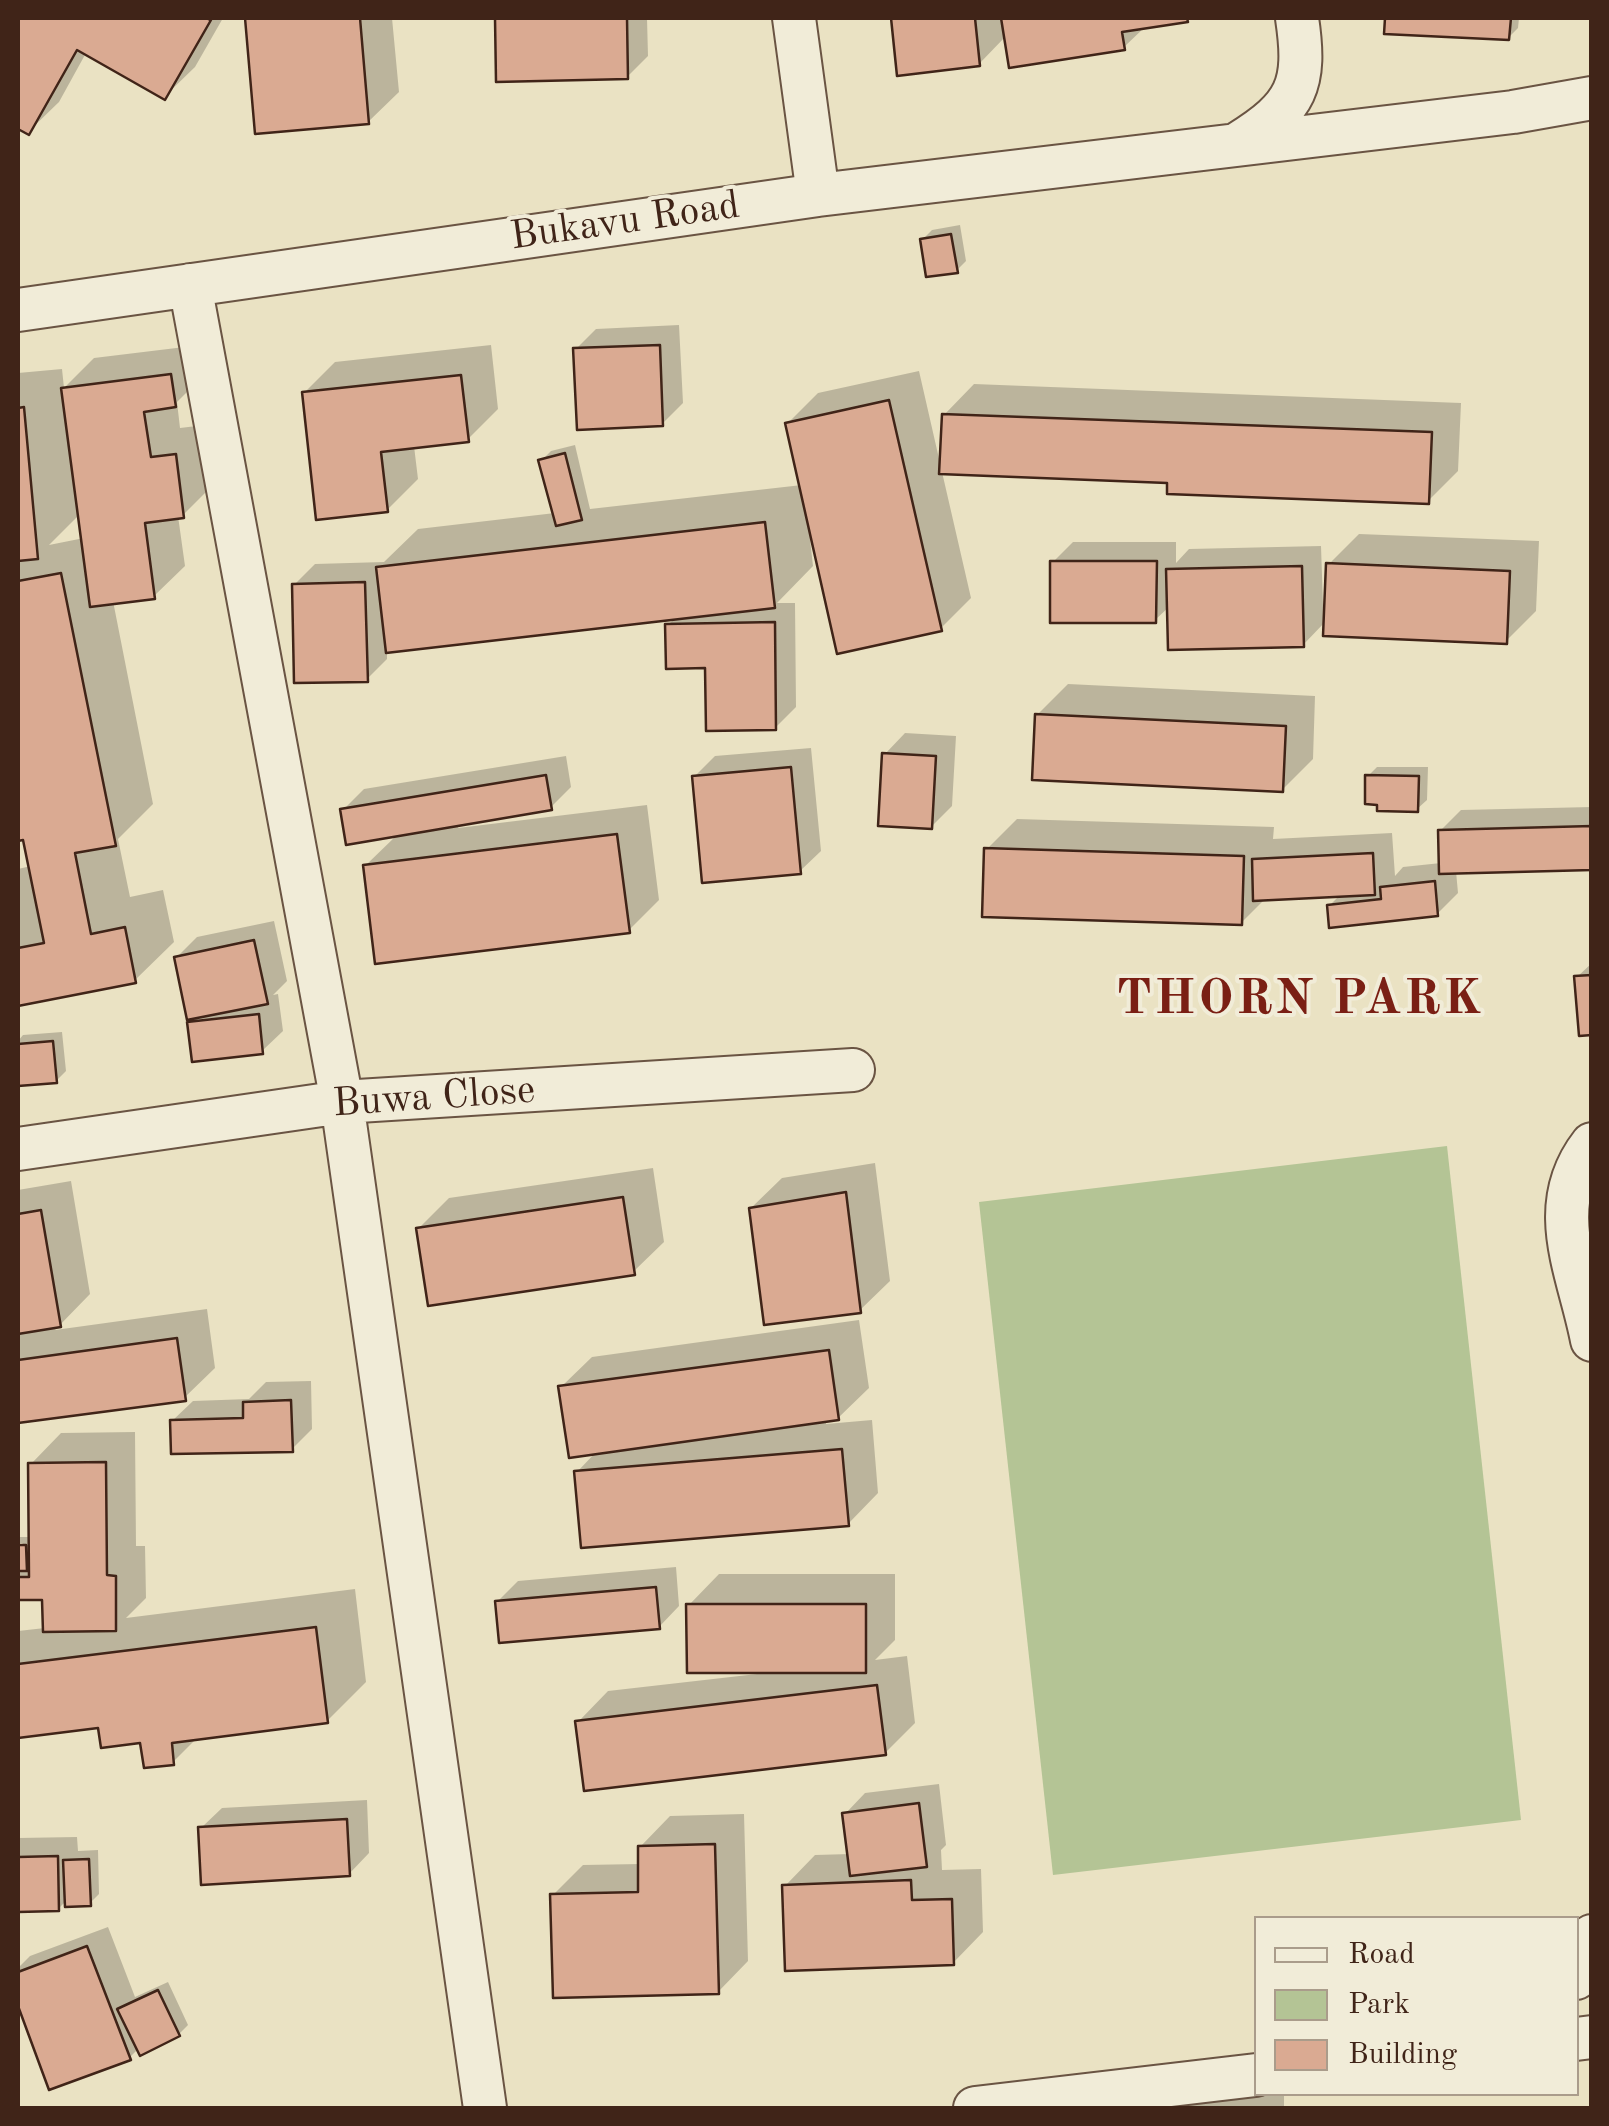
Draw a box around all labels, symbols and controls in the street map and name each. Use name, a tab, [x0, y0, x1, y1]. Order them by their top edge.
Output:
street label: Bukavu Road	[507, 182, 743, 262]
district label: THORN PARK	[1116, 970, 1484, 1030]
street label: Buwa Close	[331, 1067, 537, 1129]
legend	[1254, 1916, 1579, 2096]
text: Road	[1348, 1940, 1415, 1970]
text: Park	[1348, 1990, 1410, 2020]
text: Building	[1348, 2040, 1457, 2070]

